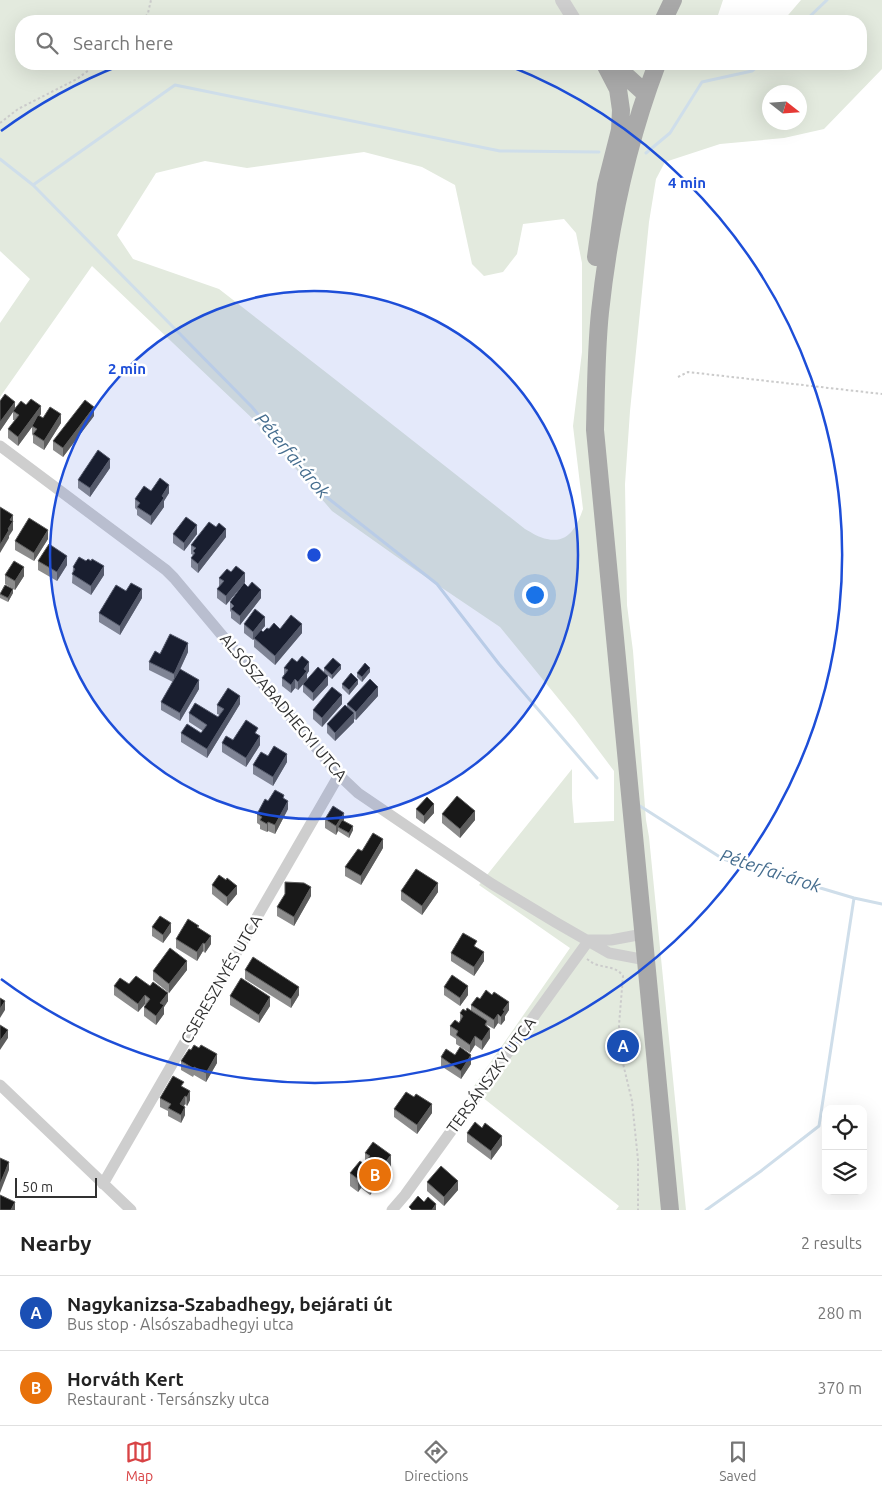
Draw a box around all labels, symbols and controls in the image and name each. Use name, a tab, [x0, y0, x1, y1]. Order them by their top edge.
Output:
search box	[15, 15, 867, 70]
icon: search	[33, 29, 61, 57]
text: Search here	[73, 32, 173, 54]
north arrow	[762, 85, 807, 130]
text: 4 min	[668, 174, 706, 191]
text: 2 min	[108, 360, 146, 377]
water label: Péterfai-árok	[251, 409, 335, 503]
centre of rings	[305, 546, 323, 564]
your location	[522, 582, 548, 608]
street label: ALSÓSZABADHEGYI UTCA	[217, 629, 352, 785]
water label: Péterfai-árok	[718, 844, 825, 897]
street label: CSERESZNYÉS UTCA	[175, 910, 265, 1047]
street label: TERSÁNSZKY UTCA	[441, 1012, 539, 1136]
pin: A	[607, 1027, 639, 1065]
map controls	[822, 1105, 867, 1195]
button: locate	[822, 1105, 867, 1150]
button: layers	[822, 1150, 867, 1195]
pin: B	[359, 1156, 391, 1194]
scale bar	[15, 1175, 98, 1198]
text: 50 m	[22, 1179, 53, 1195]
text: Nearby	[20, 1231, 91, 1255]
text: 2 results	[801, 1234, 862, 1252]
text: Nagykanizsa-Szabadhegy, bejárati út	[67, 1293, 392, 1315]
text: A	[30, 1304, 42, 1322]
text: 280 m	[817, 1304, 862, 1322]
text: Bus stop · Alsószabadhegyi utca	[67, 1315, 294, 1333]
text: Horváth Kert	[67, 1368, 184, 1390]
text: B	[31, 1379, 41, 1397]
text: 370 m	[817, 1379, 862, 1397]
text: Restaurant · Tersánszky utca	[67, 1390, 269, 1408]
tab: Map	[125, 1438, 153, 1484]
tab: Directions	[404, 1438, 468, 1484]
tab: Saved	[719, 1438, 757, 1484]

